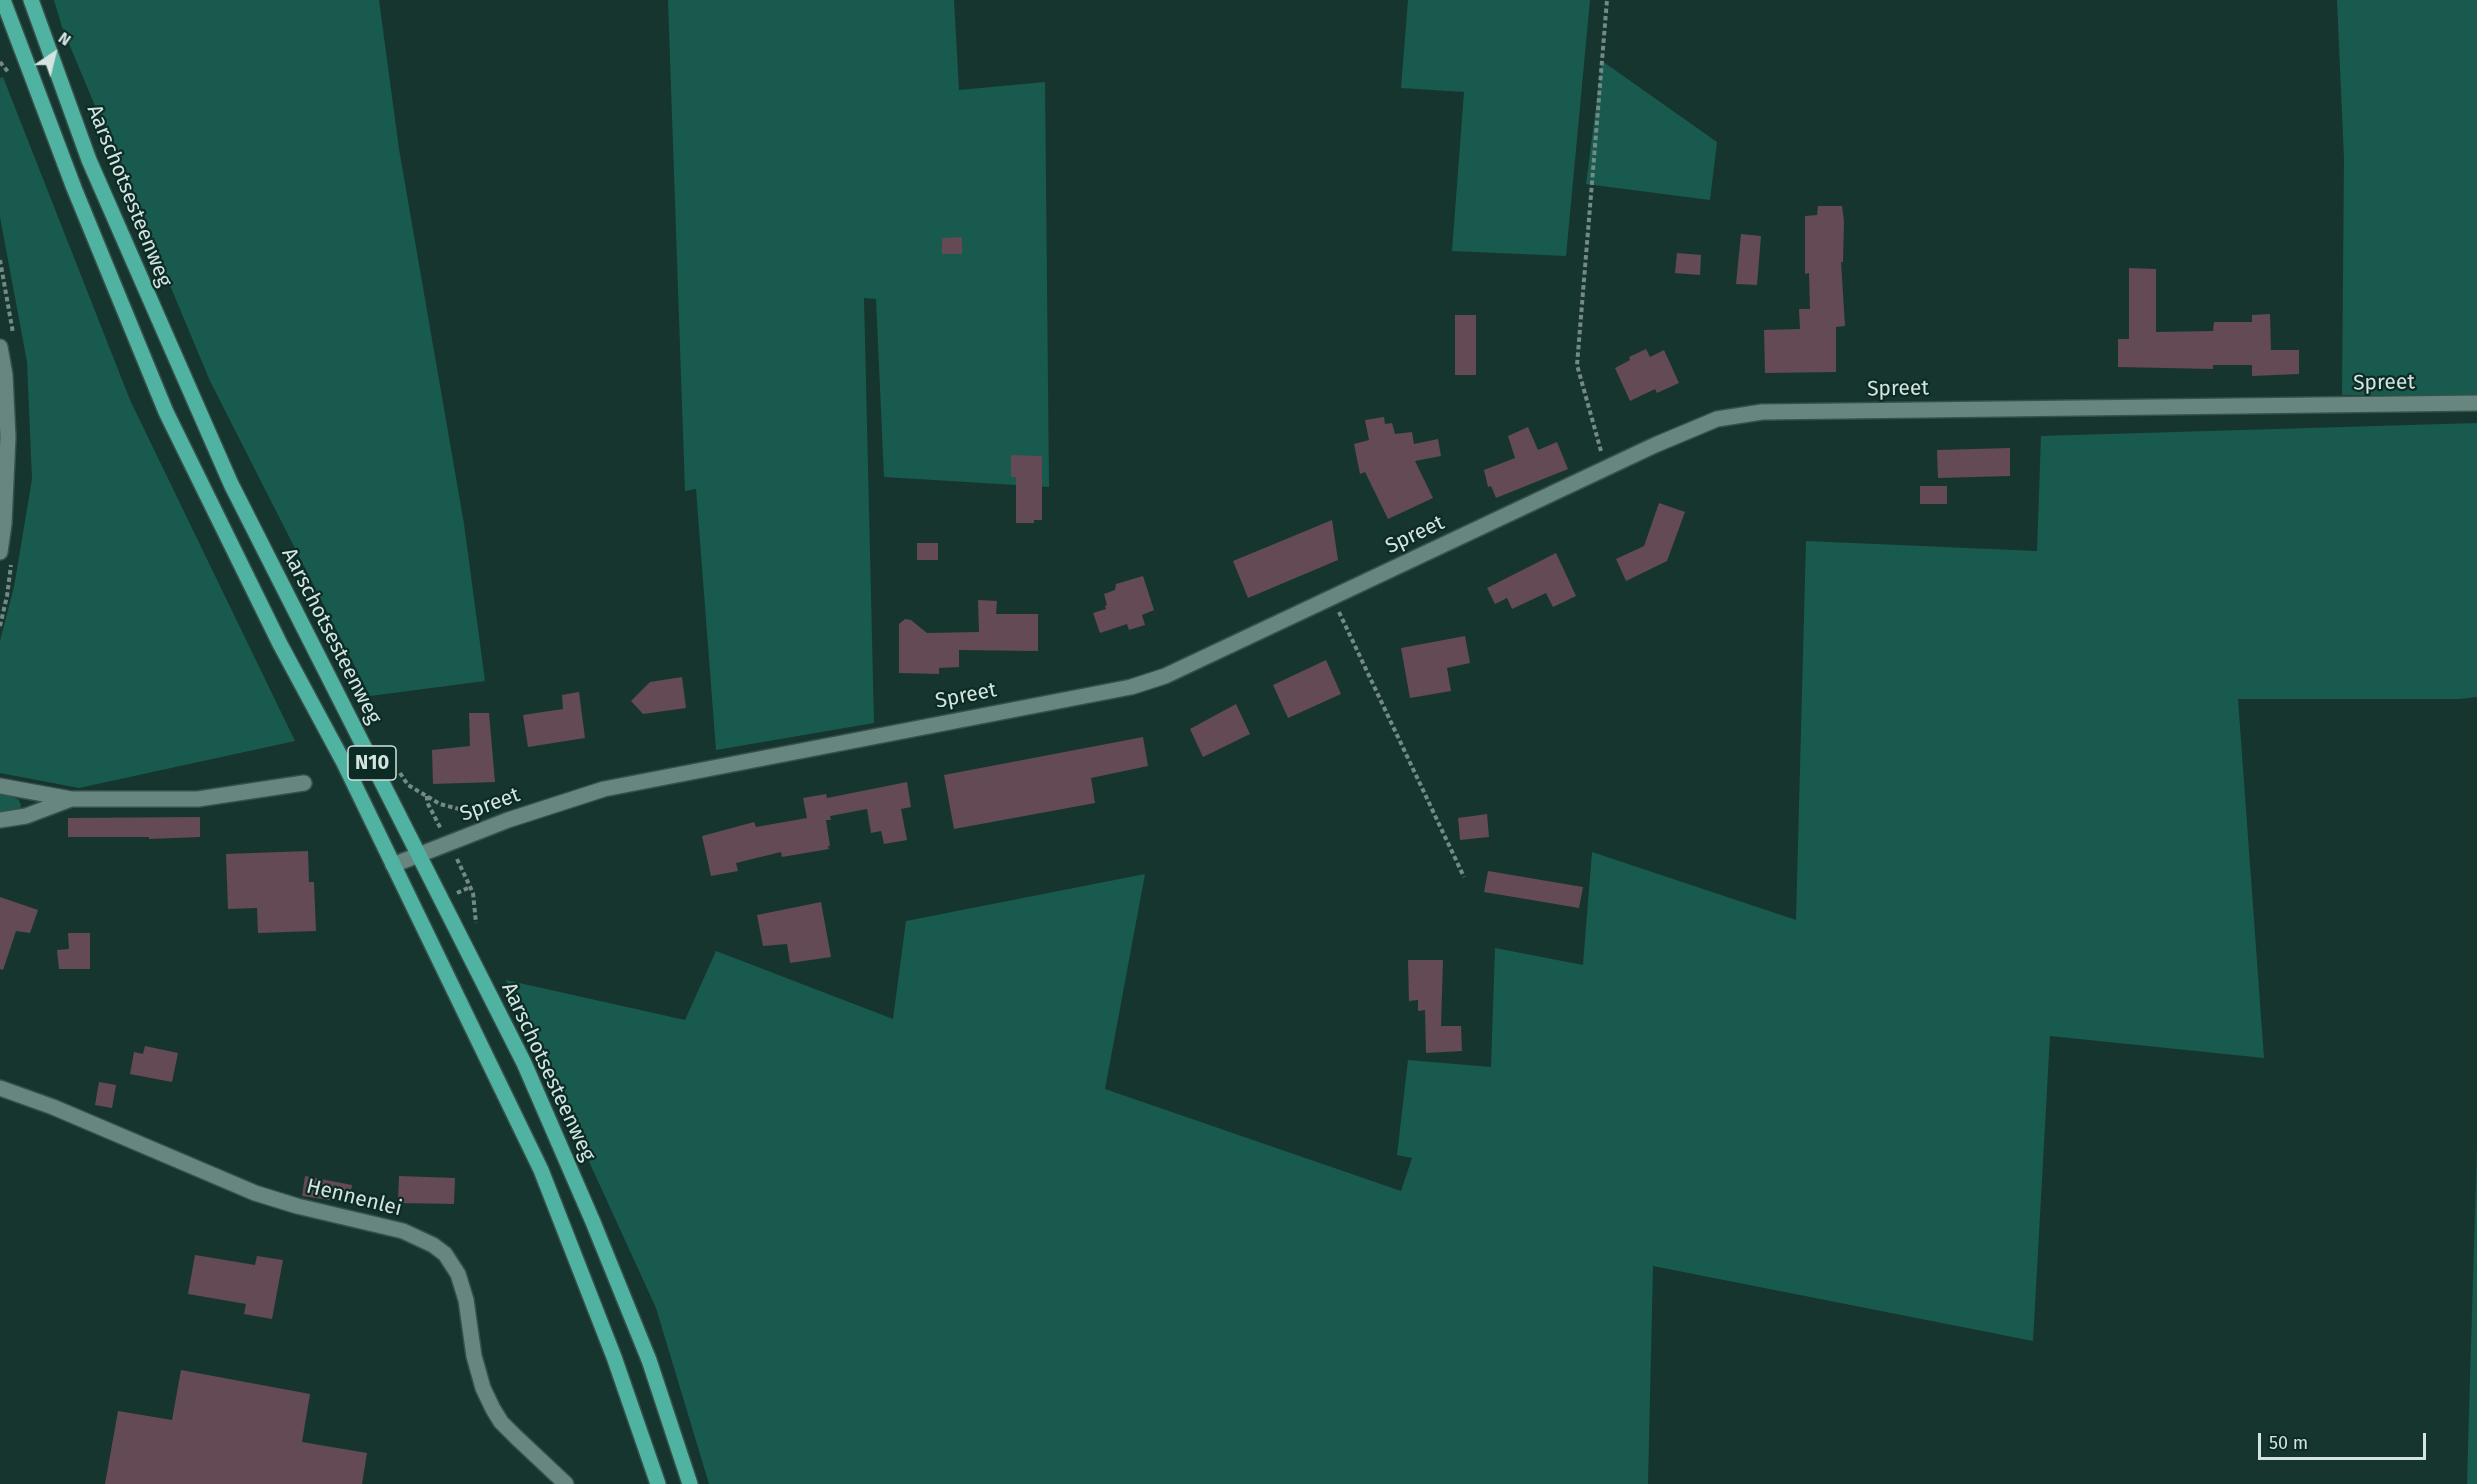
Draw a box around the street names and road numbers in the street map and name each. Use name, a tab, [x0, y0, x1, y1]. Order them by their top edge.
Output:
street label: Aarschotsesteenweg	[81, 101, 177, 291]
street label: Spreet	[2353, 370, 2415, 396]
street label: Spreet	[1867, 376, 1929, 402]
street label: Spreet	[1382, 511, 1448, 559]
street label: Aarschotsesteenweg	[276, 544, 386, 728]
street label: Spreet	[933, 678, 999, 714]
road number: N10	[348, 746, 396, 780]
street label: Spreet	[457, 783, 523, 827]
street label: Aarschotsesteenweg	[496, 979, 600, 1165]
street label: Hennenlei	[304, 1174, 404, 1222]

